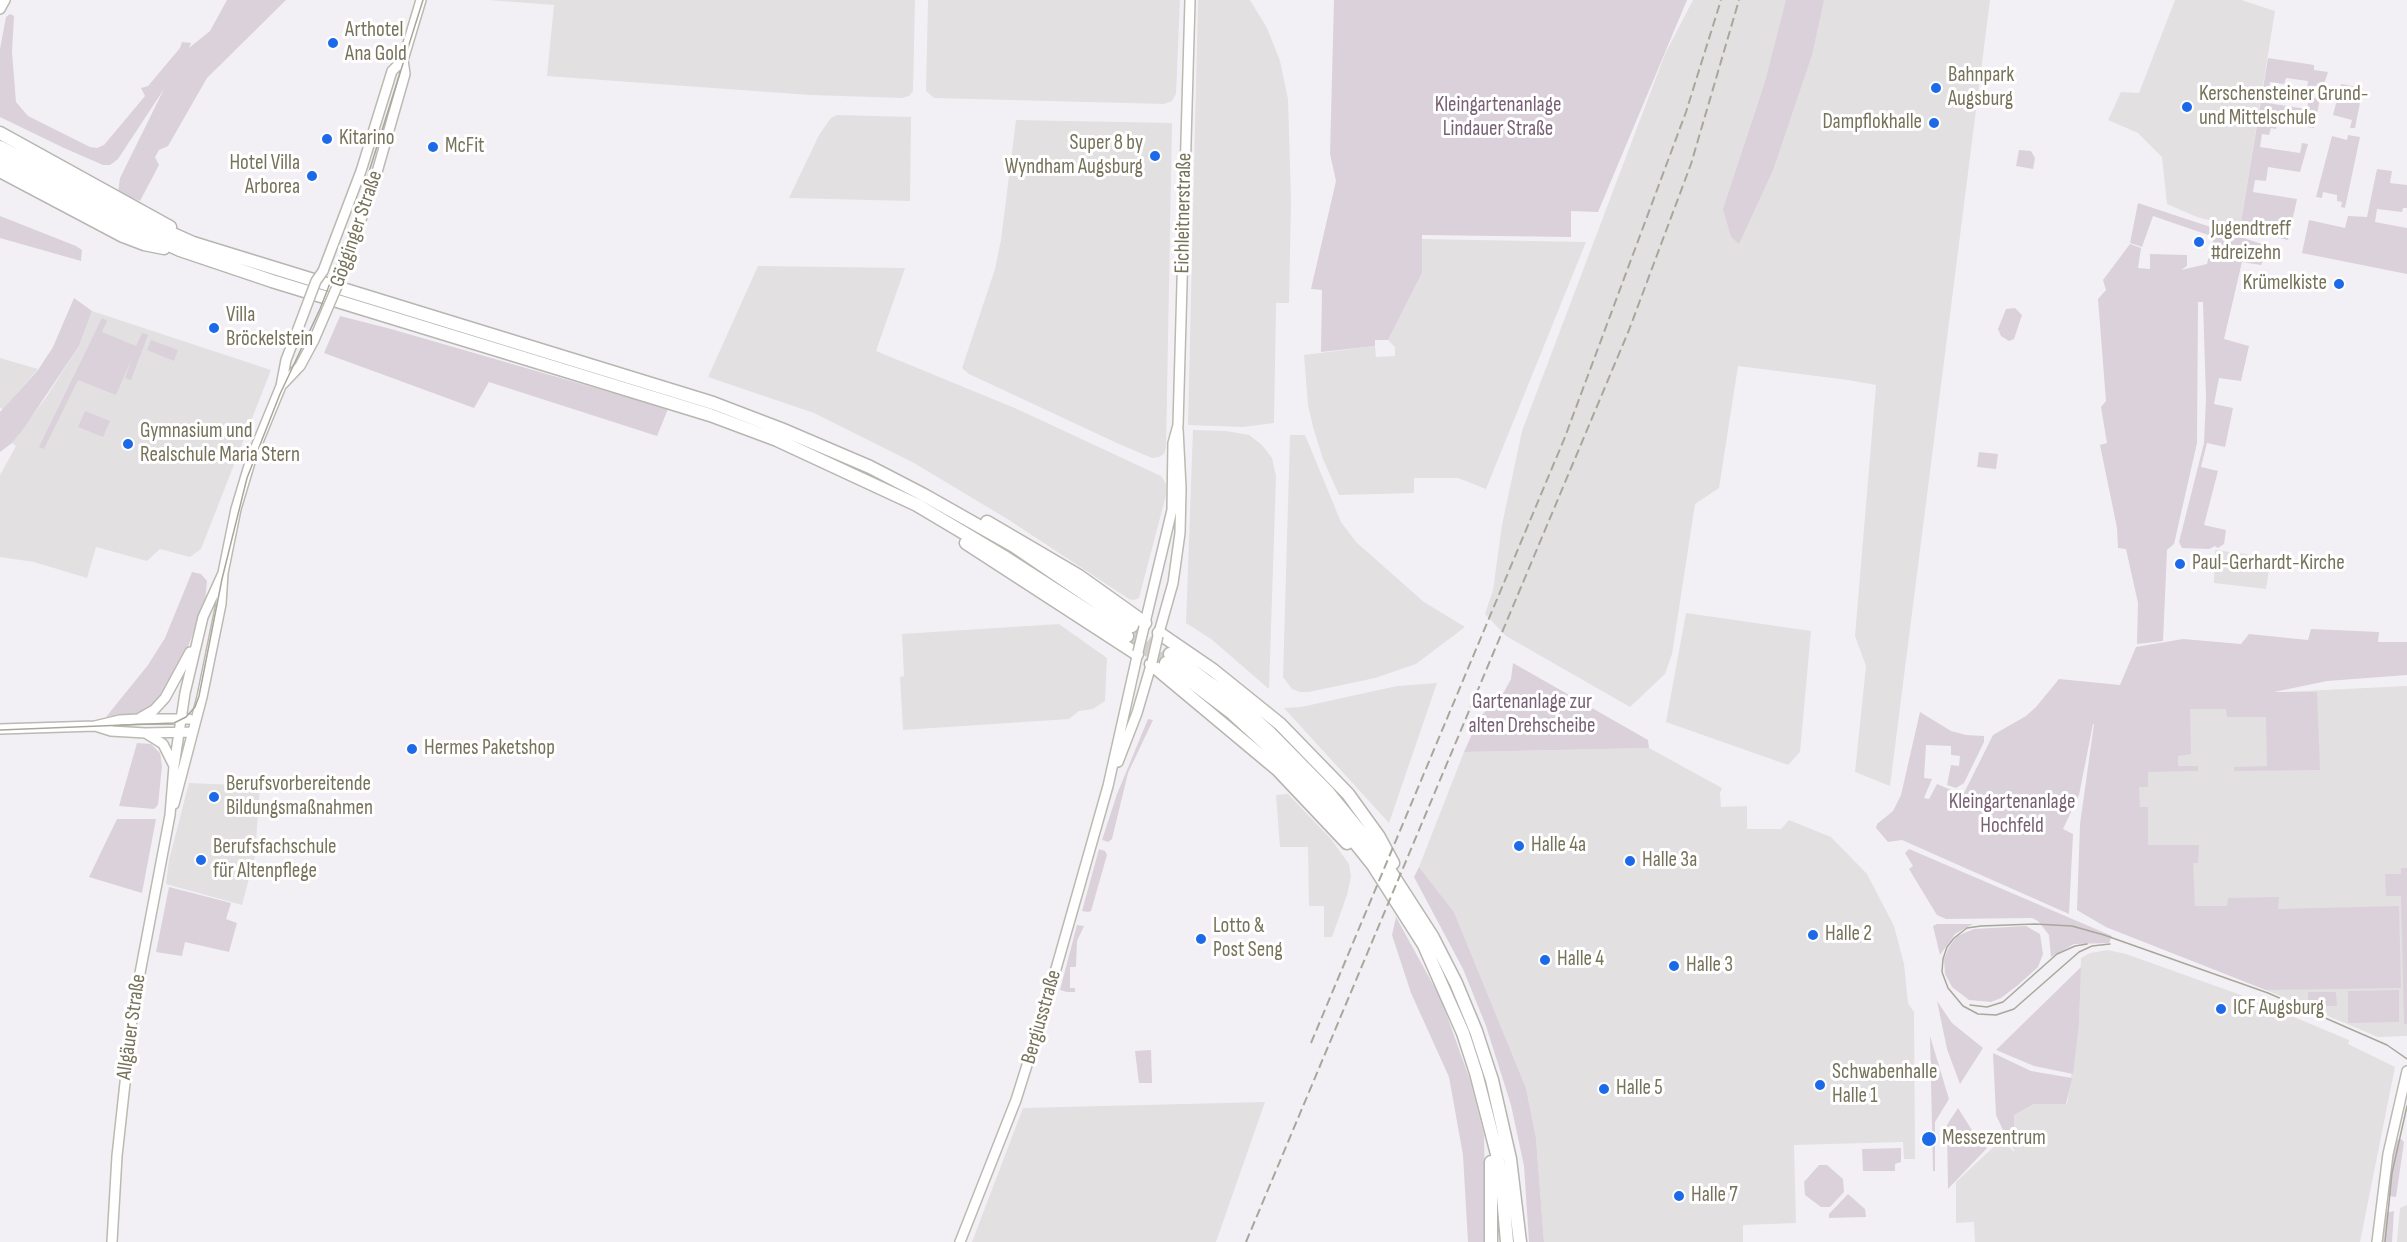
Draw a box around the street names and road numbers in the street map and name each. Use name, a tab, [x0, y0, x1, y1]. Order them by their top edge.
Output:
street label: Eichleitnerstraße	[1170, 152, 1198, 274]
street label: Gögginger Straße	[325, 168, 389, 290]
street label: Bergiusstraße	[1017, 967, 1067, 1067]
street label: Allgäuer Straße	[112, 973, 152, 1081]

